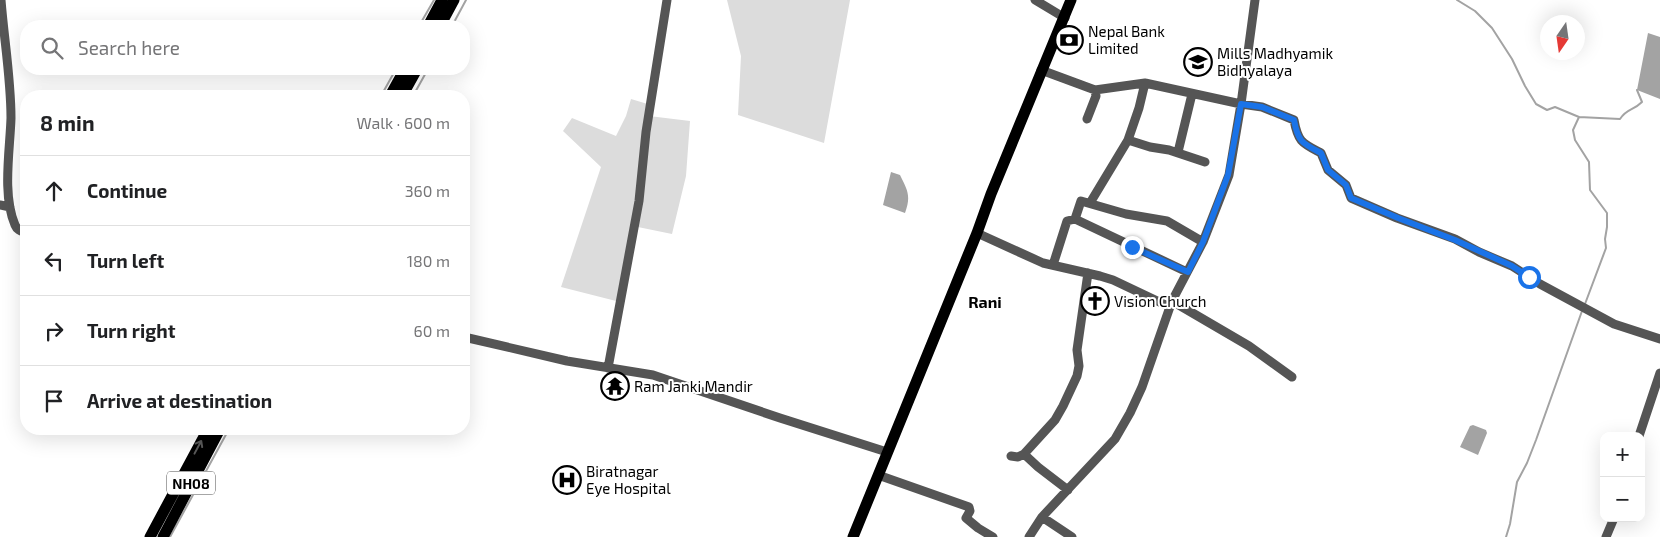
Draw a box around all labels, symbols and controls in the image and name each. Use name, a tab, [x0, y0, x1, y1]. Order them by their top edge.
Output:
north arrow	[1540, 15, 1585, 60]
search box	[20, 20, 470, 75]
place label: Nepal Bank Limited	[1088, 22, 1165, 57]
bank icon: Nepal Bank Limited	[1054, 25, 1084, 55]
icon: search	[38, 34, 66, 62]
text: Search here	[78, 36, 180, 59]
place label: Mills Madhyamik Bidhyalaya	[1217, 44, 1333, 79]
school or university icon: Mills Madhyamik Bidhyalaya	[1183, 47, 1213, 77]
text: 8 min	[40, 110, 95, 135]
text: Walk · 600 m	[357, 113, 450, 132]
icon: ahead	[40, 177, 68, 205]
text: Continue	[87, 179, 167, 202]
text: 360 m	[405, 181, 450, 200]
route end	[1121, 236, 1144, 259]
icon: left	[40, 247, 68, 275]
text: Turn left	[87, 249, 164, 272]
text: 180 m	[407, 251, 450, 270]
route start	[1518, 266, 1541, 289]
church icon: Vision Church	[1080, 286, 1110, 316]
district label: Rani	[968, 292, 1002, 311]
place label: Vision Church	[1114, 292, 1206, 310]
icon: right	[40, 317, 68, 345]
text: Turn right	[87, 319, 175, 342]
text: 60 m	[414, 321, 450, 340]
temple icon: Ram Janki Mandir	[600, 371, 630, 401]
place label: Ram Janki Mandir	[634, 377, 753, 395]
icon: arrive	[40, 387, 68, 415]
text: Arrive at destination	[87, 389, 272, 412]
map controls	[1600, 432, 1645, 522]
button: +	[1600, 432, 1645, 477]
one-way arrow	[193, 441, 203, 455]
place label: Biratnagar Eye Hospital	[586, 462, 671, 497]
hospital icon: Biratnagar Eye Hospital	[552, 465, 582, 495]
road number: NH08	[167, 472, 215, 494]
button: −	[1600, 477, 1645, 522]

